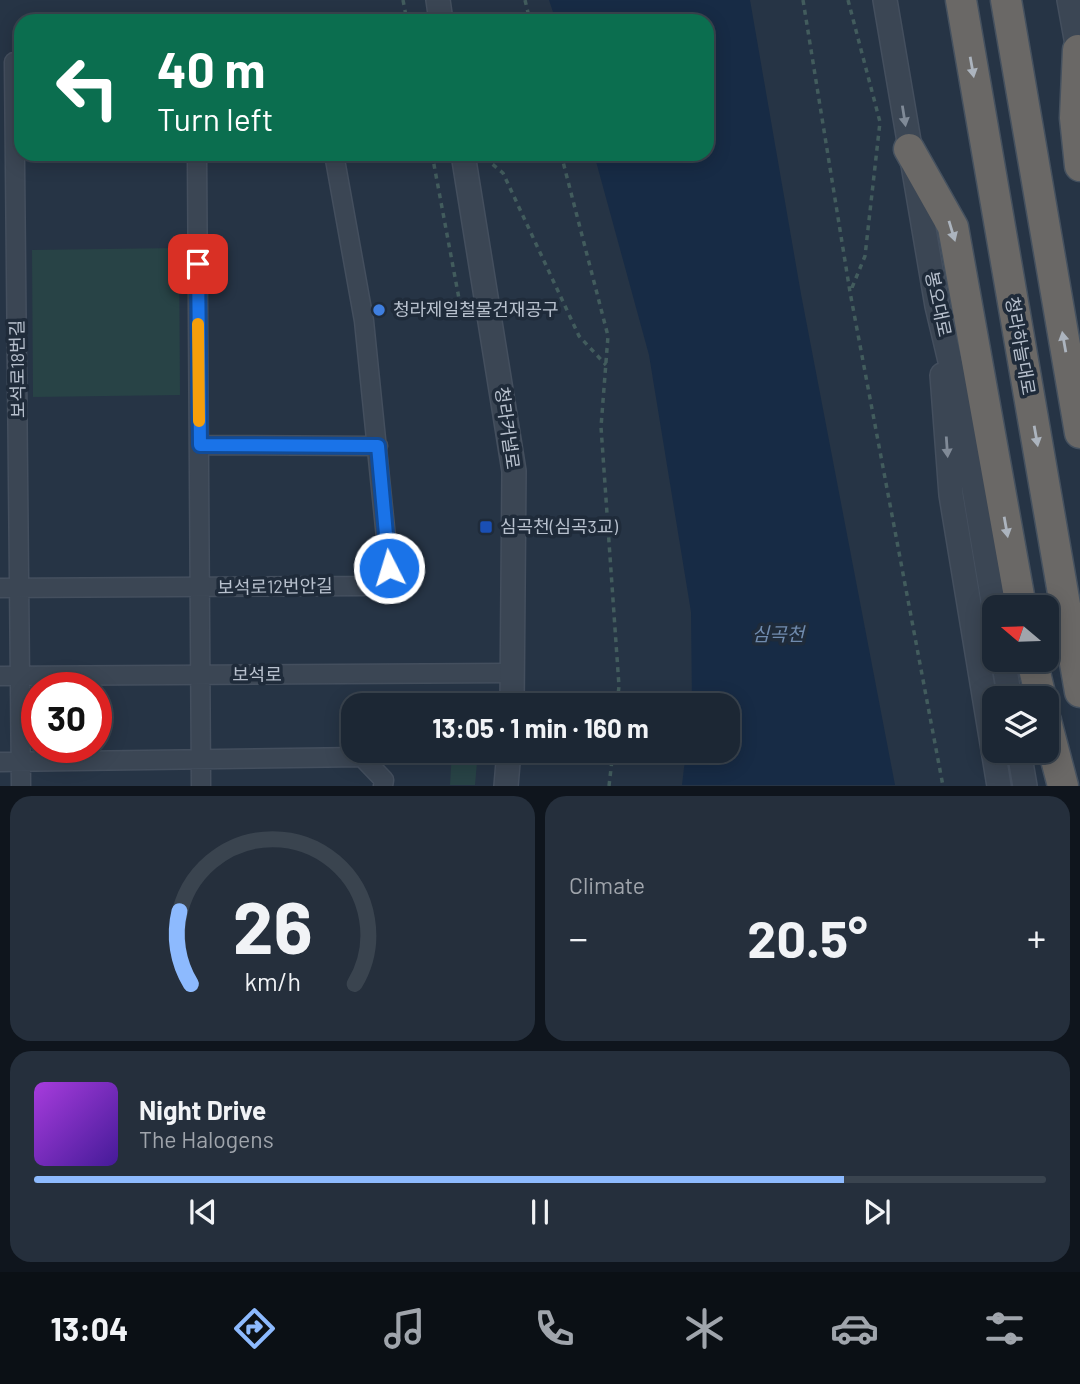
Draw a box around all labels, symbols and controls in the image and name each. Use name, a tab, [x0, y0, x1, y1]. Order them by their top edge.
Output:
text: 40 m	[157, 39, 265, 98]
icon: left	[42, 42, 133, 133]
one-way arrow	[967, 56, 978, 78]
text: Turn left	[157, 99, 274, 137]
one-way arrow	[899, 105, 910, 127]
one-way arrow	[947, 221, 957, 242]
pin	[168, 234, 228, 294]
icon: arrive	[179, 245, 217, 283]
street label: 봉오대로	[921, 269, 957, 338]
street label: 청라하늘대로	[1002, 295, 1040, 397]
place label: 청라제일철물건재공구	[393, 298, 559, 320]
marker: 청라제일철물건재공구	[371, 302, 387, 318]
street label: 보석로18번길	[5, 320, 29, 418]
one-way arrow	[1058, 330, 1069, 352]
street label: 청라커낼로	[491, 385, 525, 470]
one-way arrow	[1031, 425, 1042, 447]
one-way arrow	[942, 436, 953, 458]
place label: 심곡천(심곡3교)	[500, 515, 618, 537]
one-way arrow	[1001, 516, 1012, 538]
marker: 심곡천(심곡3교)	[478, 519, 494, 535]
position arrow	[352, 531, 426, 605]
street label: 보석로12번안길	[217, 574, 333, 598]
north arrow	[982, 595, 1059, 672]
map controls	[982, 595, 1059, 763]
water label: 심곡천	[752, 622, 806, 645]
street label: 보석로	[232, 663, 282, 685]
speed limit sign: 30	[21, 672, 112, 763]
button: layers	[982, 686, 1059, 763]
text: 13:05 · 1 min · 160 m	[432, 712, 649, 743]
text: Climate	[569, 871, 645, 899]
text: 26	[233, 882, 312, 970]
text: 20.5°	[747, 906, 868, 968]
text: −	[569, 914, 588, 960]
text: +	[1027, 914, 1046, 960]
text: km/h	[244, 966, 301, 996]
text: Night Drive	[139, 1094, 266, 1125]
text: The Halogens	[139, 1125, 274, 1153]
icon: previous	[184, 1193, 222, 1231]
icon: pause	[521, 1193, 559, 1231]
icon: next	[858, 1193, 896, 1231]
icon: directions	[230, 1304, 279, 1353]
icon: music	[380, 1304, 429, 1353]
icon: phone	[530, 1304, 579, 1353]
icon: climate	[680, 1304, 729, 1353]
icon: car	[830, 1304, 879, 1353]
icon: filters	[980, 1304, 1029, 1353]
text: 13:04	[51, 1309, 128, 1347]

